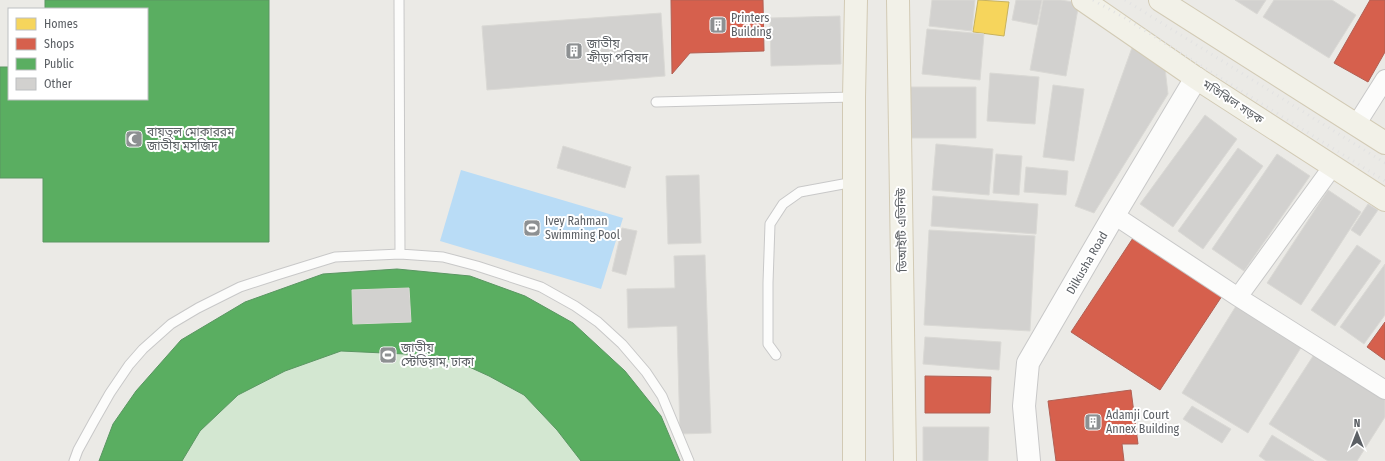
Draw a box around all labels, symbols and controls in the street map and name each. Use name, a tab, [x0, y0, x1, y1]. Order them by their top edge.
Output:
legend	[8, 8, 148, 100]
place label: Printers Building	[731, 11, 772, 39]
building icon: Printers Building	[708, 15, 728, 35]
text: Homes	[44, 17, 78, 31]
place label: জাতীয় ক্রীড়া পরিষদ	[586, 36, 649, 65]
text: Shops	[44, 37, 74, 51]
building icon: জাতীয় ক্রীড়া পরিষদ	[564, 41, 584, 61]
text: Public	[44, 57, 74, 71]
street label: মতিঝিল সড়ক	[1199, 76, 1267, 127]
text: Other	[44, 77, 73, 91]
place label: বায়তুল মোকাররম জাতীয় মসজিদ	[146, 125, 235, 153]
mosque icon: বায়তুল মোকাররম জাতীয় মসজিদ	[124, 129, 144, 149]
street label: ডিআইটি এভিনিউ	[893, 187, 910, 273]
place label: Ivey Rahman Swimming Pool	[545, 214, 620, 242]
sports icon: Ivey Rahman Swimming Pool	[522, 218, 542, 238]
street label: Dilkusha Road	[1063, 229, 1111, 297]
place label: জাতীয় স্টেডিয়াম, ঢাকা	[400, 340, 475, 369]
sports icon: জাতীয় স্টেডিয়াম, ঢাকা	[378, 345, 398, 365]
place label: Adamji Court Annex Building	[1106, 408, 1180, 436]
building icon: Adamji Court Annex Building	[1083, 412, 1103, 432]
north arrow	[1337, 413, 1377, 453]
text: N	[1354, 417, 1360, 430]

